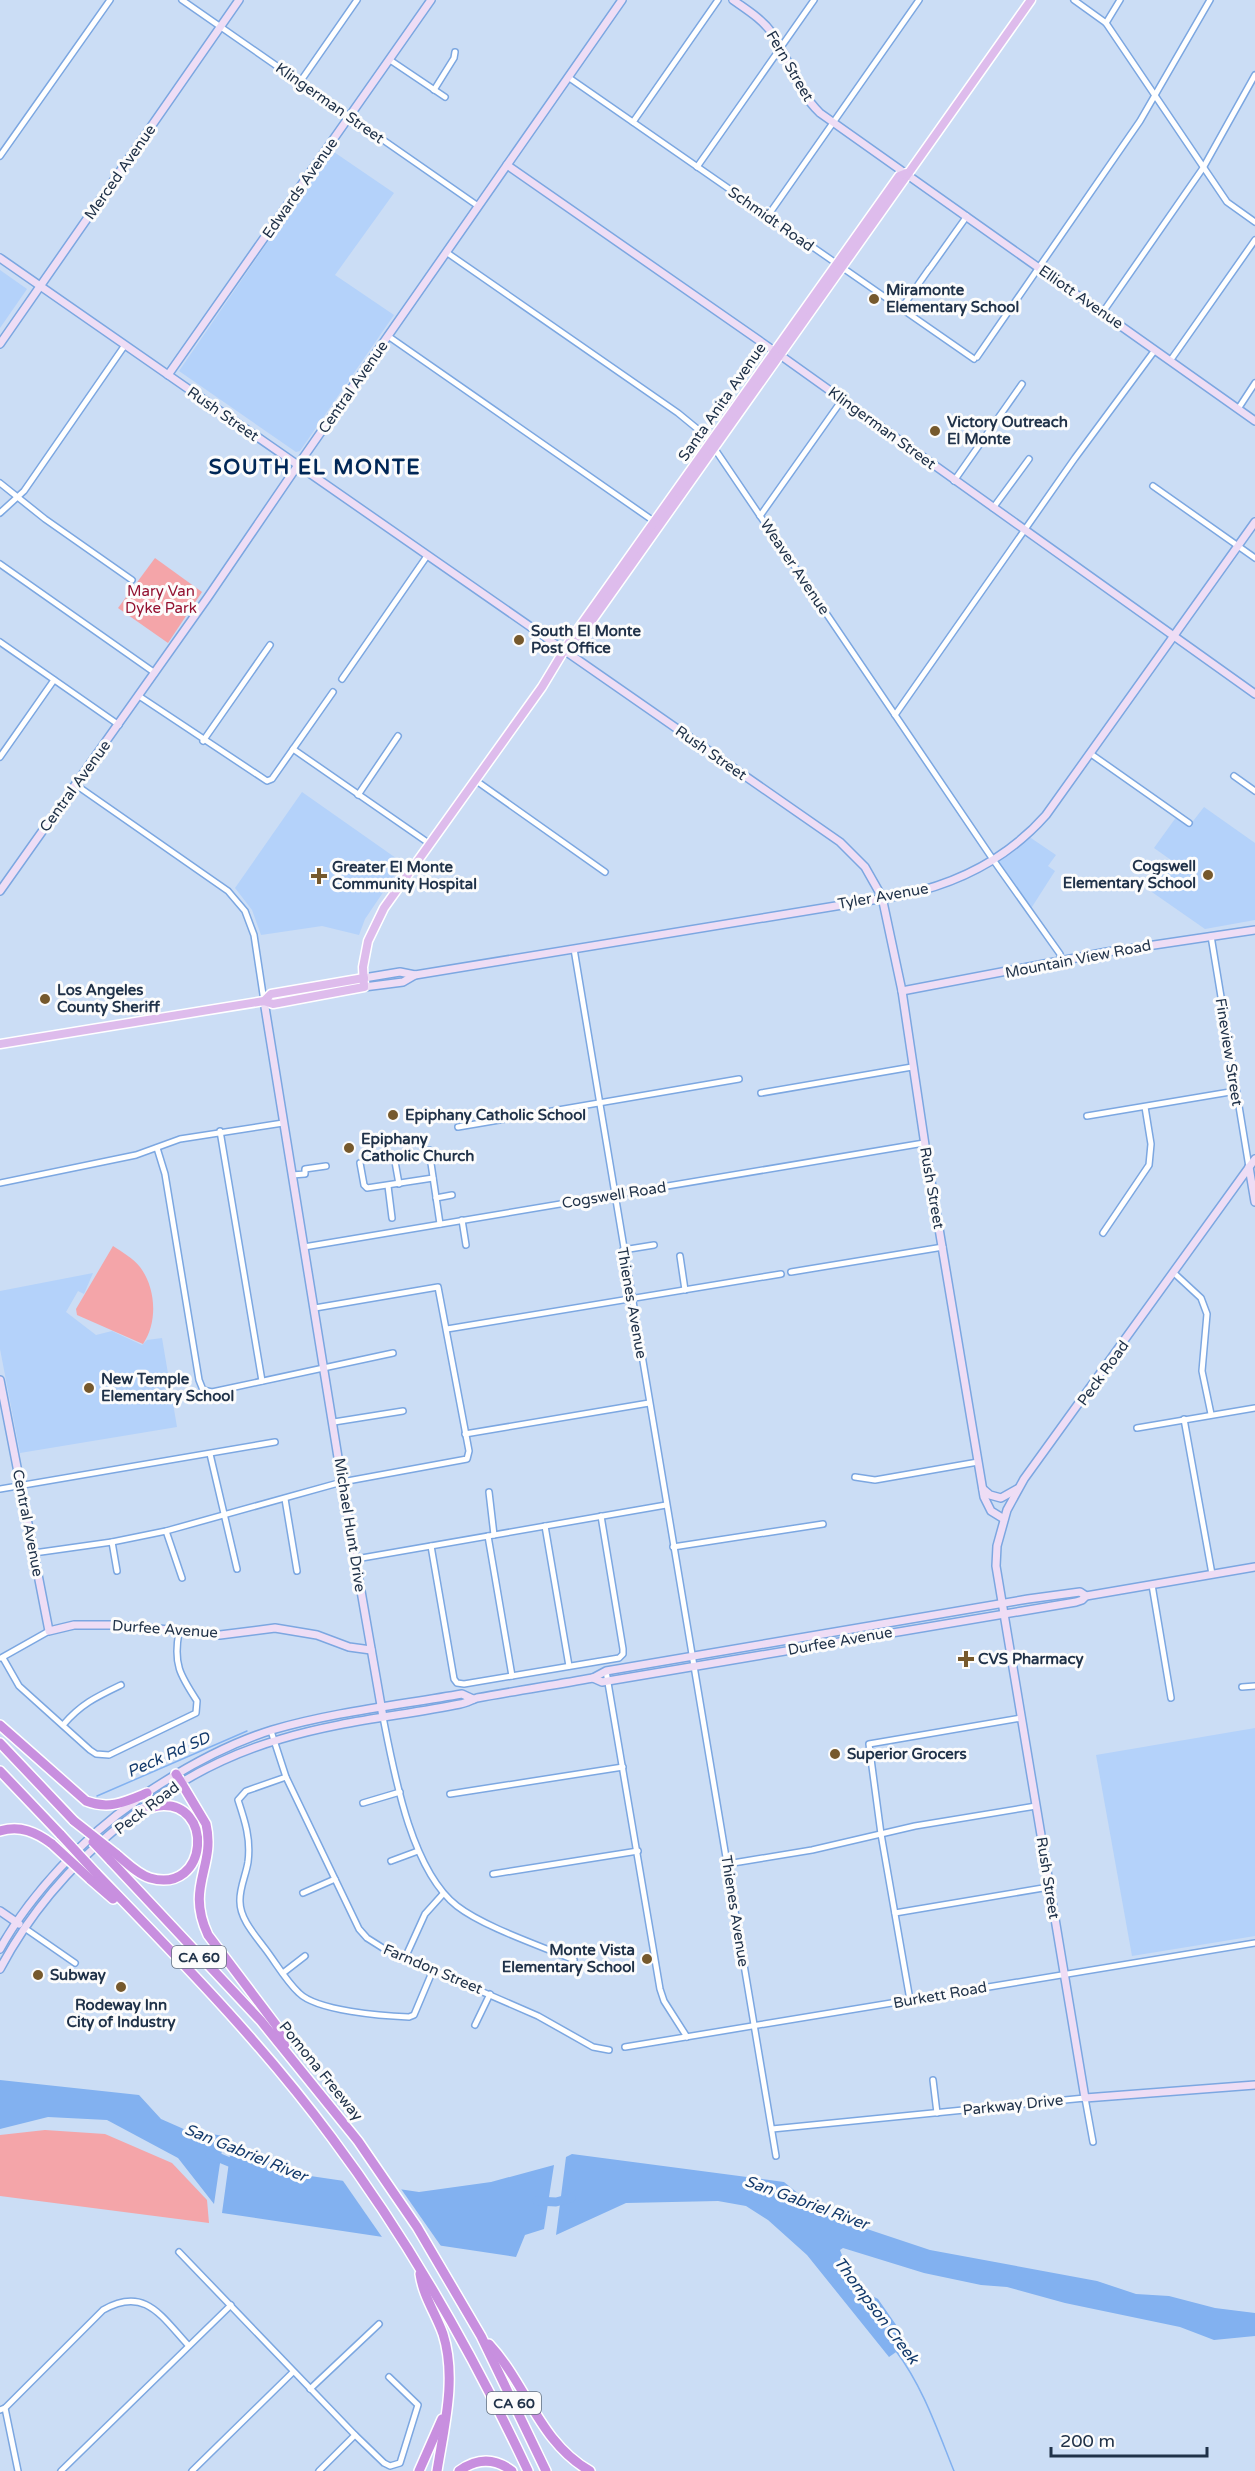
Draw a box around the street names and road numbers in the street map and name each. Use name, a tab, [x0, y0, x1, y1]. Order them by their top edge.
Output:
street label: Fern Street	[763, 27, 818, 105]
street label: Klingerman Street	[272, 59, 388, 147]
street label: Merced Avenue	[81, 121, 159, 223]
street label: Edwards Avenue	[259, 134, 341, 242]
street label: Schmidt Road	[725, 183, 817, 255]
street label: Elliott Avenue	[1035, 261, 1127, 333]
street label: Central Avenue	[314, 337, 392, 437]
street label: Santa Anita Avenue	[674, 339, 770, 465]
street label: Rush Street	[184, 383, 262, 445]
street label: Klingerman Street	[825, 383, 939, 473]
street label: Weaver Avenue	[757, 516, 833, 618]
street label: Rush Street	[672, 722, 750, 784]
street label: Central Avenue	[36, 737, 114, 835]
street label: Tyler Avenue	[836, 879, 930, 913]
street label: Mountain View Road	[1003, 936, 1153, 982]
street label: Fineview Street	[1212, 997, 1246, 1107]
street label: Rush Street	[916, 1146, 948, 1231]
street label: Cogswell Road	[561, 1178, 667, 1212]
street label: Thienes Avenue	[613, 1246, 651, 1360]
street label: Peck Road	[1073, 1337, 1133, 1409]
street label: Michael Hunt Drive	[331, 1457, 369, 1593]
street label: Central Avenue	[9, 1468, 47, 1578]
street label: Durfee Avenue	[112, 1616, 218, 1642]
street label: Durfee Avenue	[786, 1623, 894, 1659]
street label: Peck Road	[111, 1778, 183, 1838]
street label: Rush Street	[1033, 1836, 1063, 1921]
street label: Thienes Avenue	[717, 1854, 753, 1968]
street label: Farndon Street	[381, 1940, 485, 1998]
road number: CA 60	[172, 1946, 226, 1968]
street label: Burkett Road	[892, 1978, 988, 2012]
street label: Pomona Freeway	[275, 2018, 367, 2124]
street label: Parkway Drive	[962, 2091, 1064, 2119]
road number: CA 60	[487, 2392, 541, 2414]

